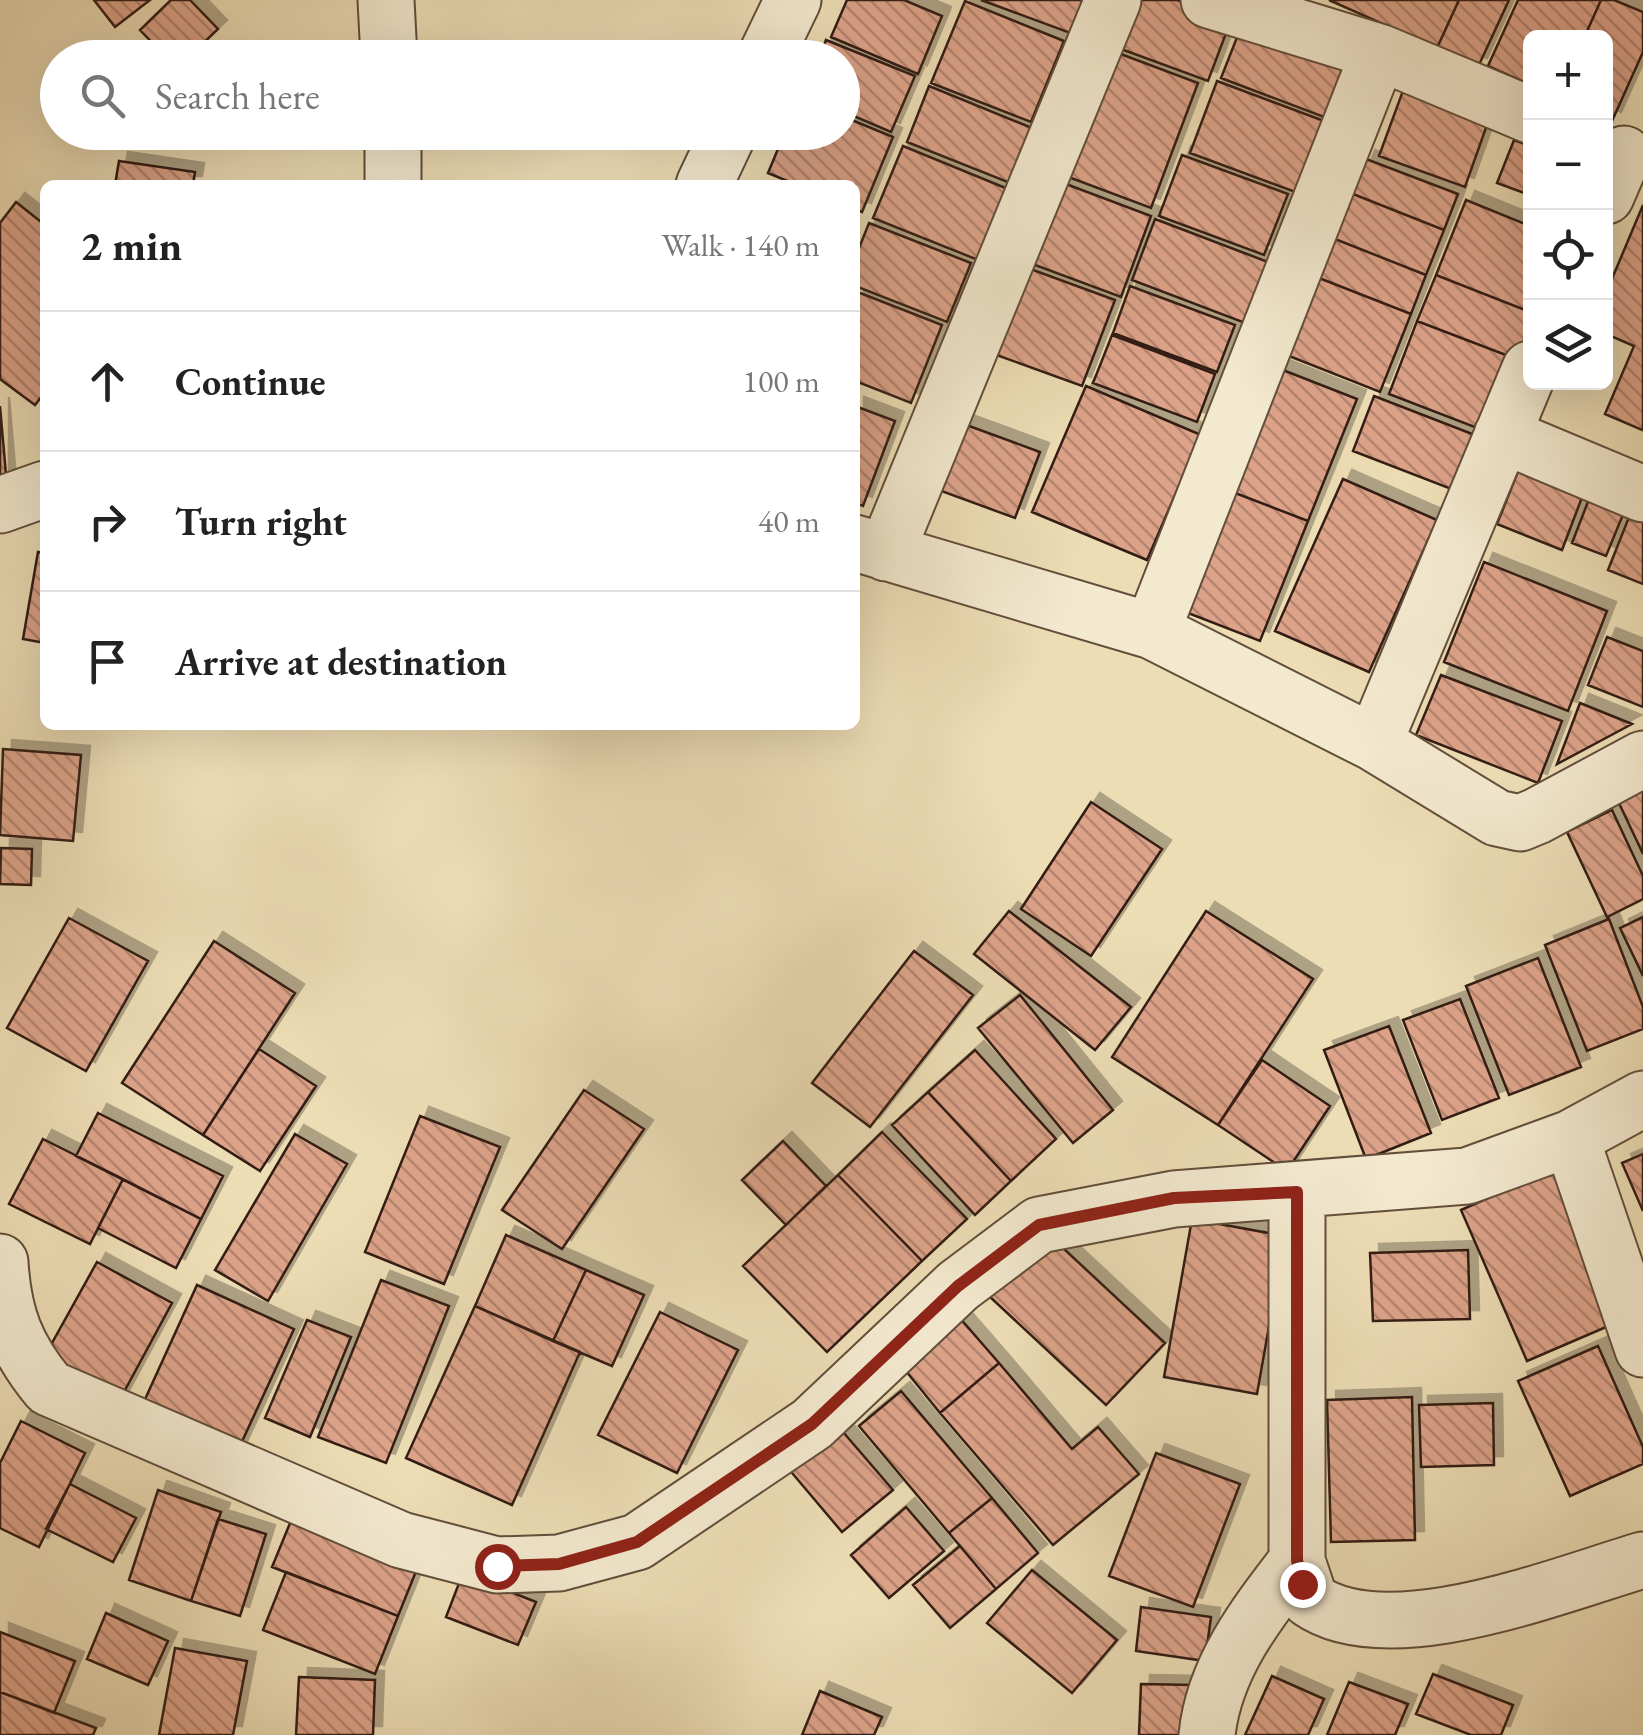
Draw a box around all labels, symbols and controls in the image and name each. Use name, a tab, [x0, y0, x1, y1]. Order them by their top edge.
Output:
map controls	[1523, 30, 1613, 390]
button: +	[1523, 30, 1613, 120]
search box	[40, 40, 860, 150]
icon: search	[75, 68, 130, 123]
text: Search here	[155, 71, 320, 120]
button: −	[1523, 120, 1613, 210]
button: locate	[1523, 210, 1613, 300]
text: 2 min	[80, 218, 182, 273]
text: Walk · 140 m	[662, 224, 820, 266]
button: layers	[1523, 300, 1613, 390]
icon: ahead	[80, 354, 135, 409]
text: Continue	[175, 357, 326, 406]
text: 100 m	[743, 360, 820, 402]
icon: right	[80, 494, 135, 549]
text: Turn right	[175, 497, 347, 546]
text: 40 m	[758, 500, 820, 542]
icon: arrive	[80, 634, 135, 689]
text: Arrive at destination	[175, 637, 507, 686]
route start	[475, 1544, 521, 1590]
route end	[1280, 1562, 1326, 1608]

